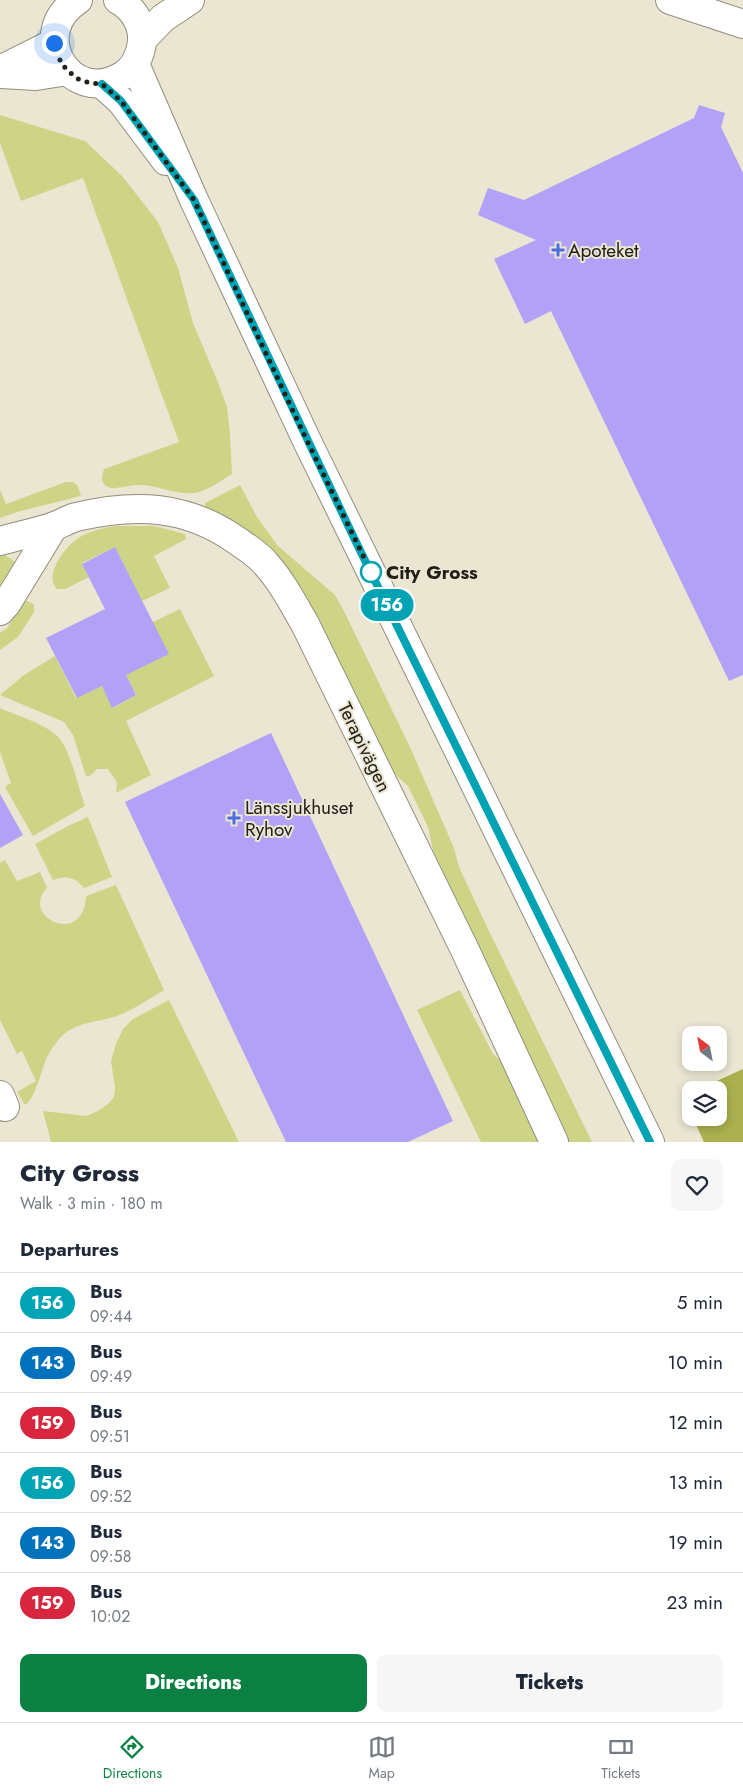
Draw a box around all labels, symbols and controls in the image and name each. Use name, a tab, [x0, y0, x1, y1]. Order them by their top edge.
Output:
your location	[42, 31, 67, 56]
place label: Apoteket	[568, 237, 639, 264]
marker: Apoteket	[552, 244, 564, 256]
place label: City Gross	[386, 559, 478, 586]
marker: City Gross	[360, 561, 382, 583]
line badge: 156	[358, 589, 416, 621]
text: 156	[371, 592, 403, 618]
street label: Terapivägen	[331, 698, 398, 796]
place label: Länssjukhuset Ryhov	[245, 794, 354, 843]
marker: Länssjukhuset Ryhov	[227, 811, 241, 825]
north arrow	[682, 1026, 728, 1071]
map controls	[682, 1026, 727, 1126]
button: layers	[682, 1081, 727, 1126]
text: City Gross	[20, 1155, 139, 1190]
button: heart	[671, 1159, 723, 1211]
text: Walk · 3 min · 180 m	[20, 1192, 163, 1215]
text: Departures	[20, 1236, 119, 1263]
text: Bus	[90, 1278, 122, 1305]
text: 5 min	[677, 1289, 723, 1316]
text: 156	[31, 1290, 64, 1316]
text: 09:44	[90, 1305, 132, 1328]
text: Bus	[90, 1338, 122, 1365]
text: 10 min	[668, 1349, 723, 1376]
text: 143	[31, 1350, 64, 1376]
text: 09:49	[90, 1365, 132, 1388]
text: Bus	[90, 1398, 122, 1425]
text: 12 min	[668, 1409, 723, 1436]
text: 159	[31, 1410, 64, 1436]
text: 09:51	[90, 1425, 130, 1448]
text: Bus	[90, 1458, 122, 1485]
text: 13 min	[669, 1469, 723, 1496]
text: 156	[31, 1470, 64, 1496]
text: 09:52	[90, 1485, 132, 1508]
text: Bus	[90, 1518, 122, 1545]
text: 19 min	[668, 1529, 723, 1556]
text: 143	[31, 1530, 64, 1556]
text: 09:58	[90, 1545, 131, 1568]
text: Bus	[90, 1578, 122, 1605]
text: 23 min	[666, 1589, 723, 1616]
text: 159	[31, 1590, 64, 1616]
text: 10:02	[90, 1605, 130, 1628]
button: Directions	[20, 1654, 367, 1712]
button: Tickets	[377, 1654, 723, 1712]
tab: Directions	[103, 1733, 162, 1783]
tab: Map	[368, 1733, 396, 1783]
tab: Tickets	[601, 1733, 640, 1783]

